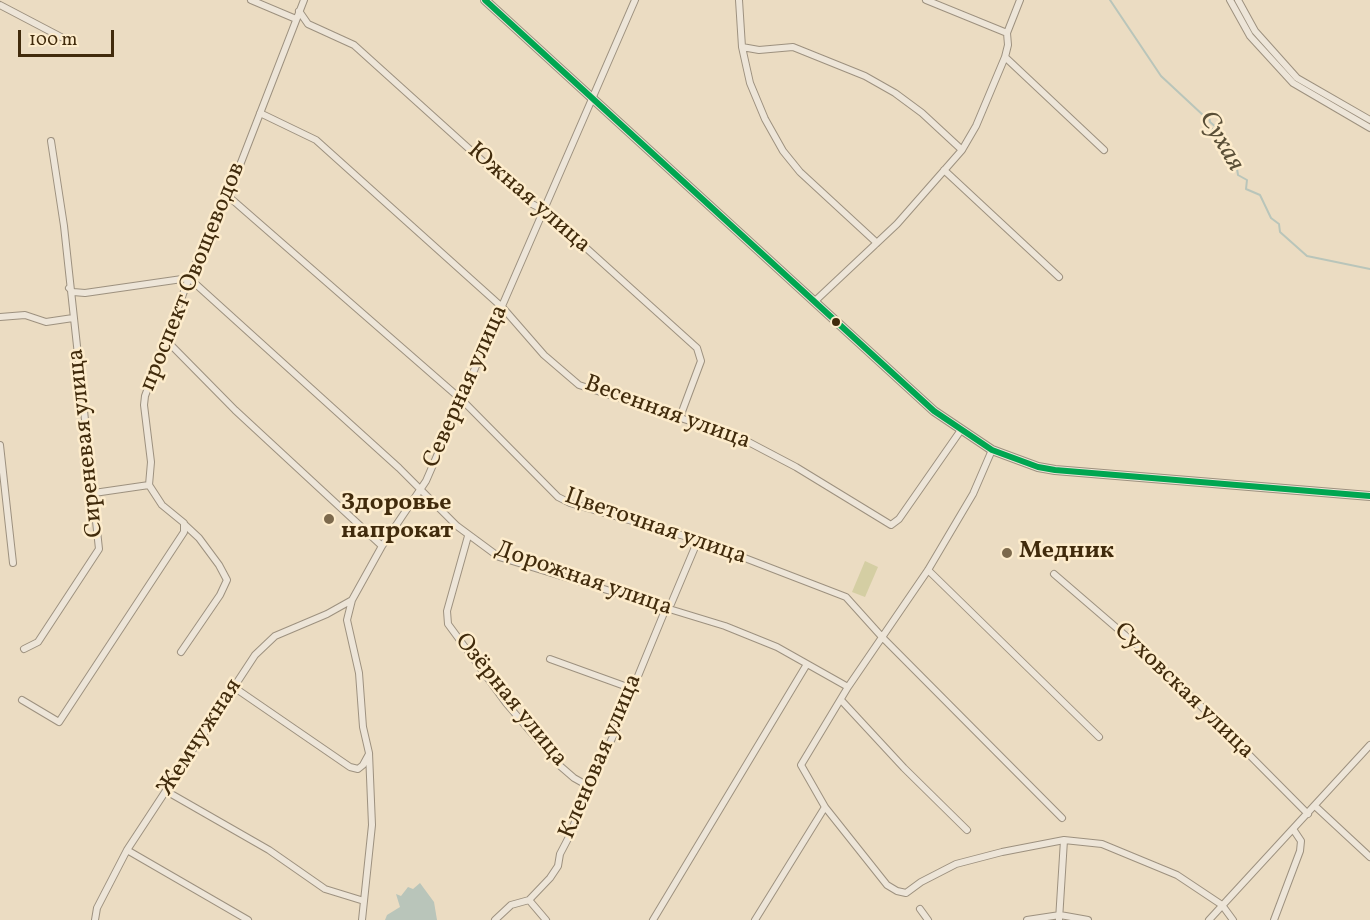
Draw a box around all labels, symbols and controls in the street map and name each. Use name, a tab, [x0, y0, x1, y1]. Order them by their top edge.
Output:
scale bar	[21, 18, 117, 56]
text: 100 m	[29, 28, 78, 53]
water label: Сухая	[1190, 106, 1250, 178]
street label: Южная улица	[460, 138, 596, 260]
street label: проспект Овощеводов	[135, 158, 253, 396]
street label: Северная улица	[418, 301, 516, 473]
unlabelled marker	[830, 316, 842, 328]
street label: Сиреневая улица	[63, 347, 111, 539]
street label: Весенняя улица	[580, 371, 754, 457]
street label: Цветочная улица	[560, 483, 750, 573]
place label: Здоровье напрокат	[341, 491, 454, 547]
marker: Здоровье напрокат	[322, 512, 336, 526]
street label: Дорожная улица	[490, 536, 676, 624]
place label: Медник	[1019, 539, 1114, 567]
marker: Медник	[1000, 546, 1014, 560]
street label: Суховская улица	[1107, 618, 1259, 766]
street label: Озёрная улица	[447, 628, 573, 774]
street label: Кленовая улица	[554, 670, 650, 844]
street label: Жемчужная	[153, 674, 249, 802]

